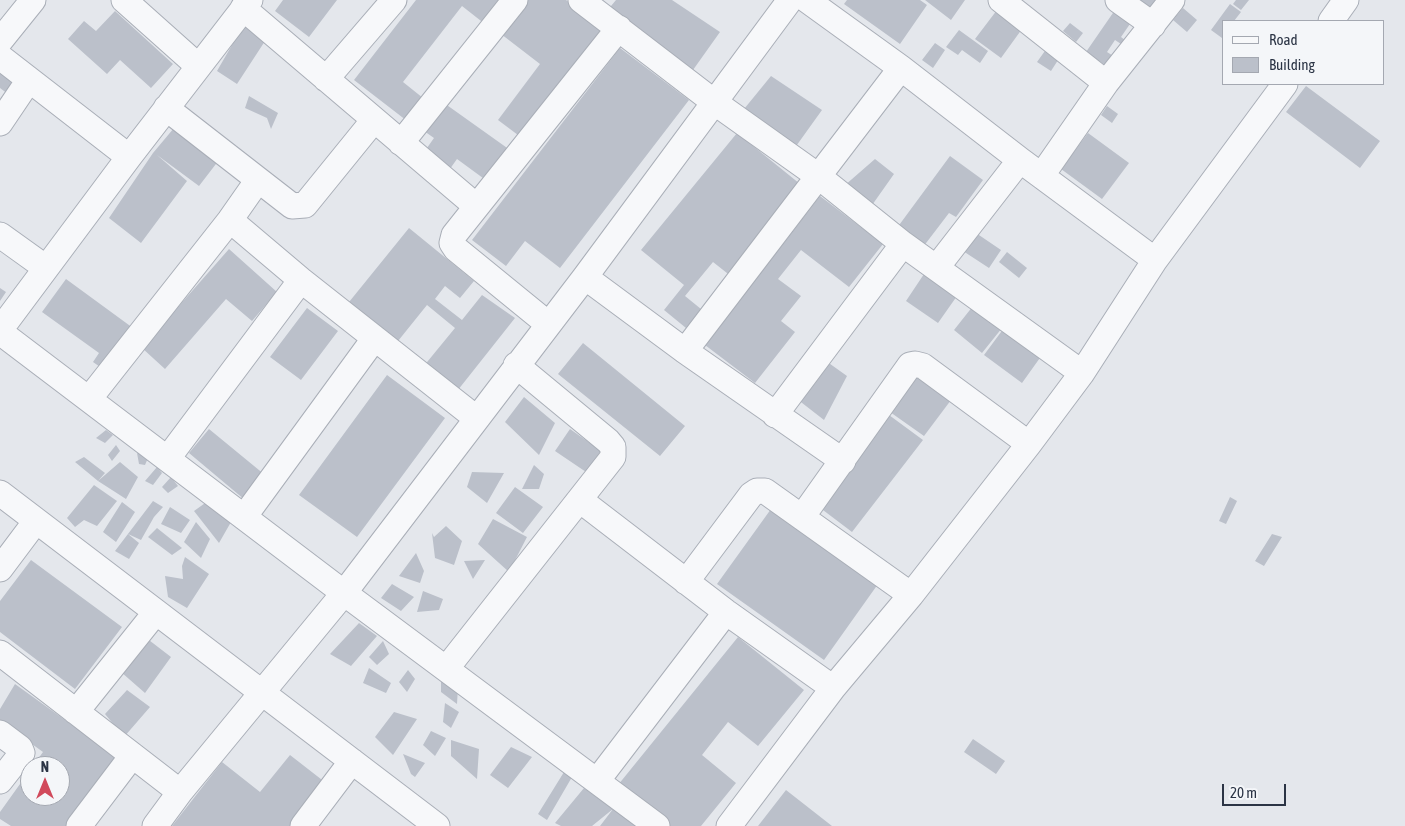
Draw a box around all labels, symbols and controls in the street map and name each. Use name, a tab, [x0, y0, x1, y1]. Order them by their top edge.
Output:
legend	[1222, 20, 1385, 85]
text: Road	[1269, 31, 1298, 48]
text: Building	[1269, 56, 1315, 73]
north arrow	[20, 756, 70, 806]
text: N	[41, 759, 49, 775]
scale bar	[1225, 774, 1289, 806]
text: 20 m	[1230, 784, 1257, 801]

